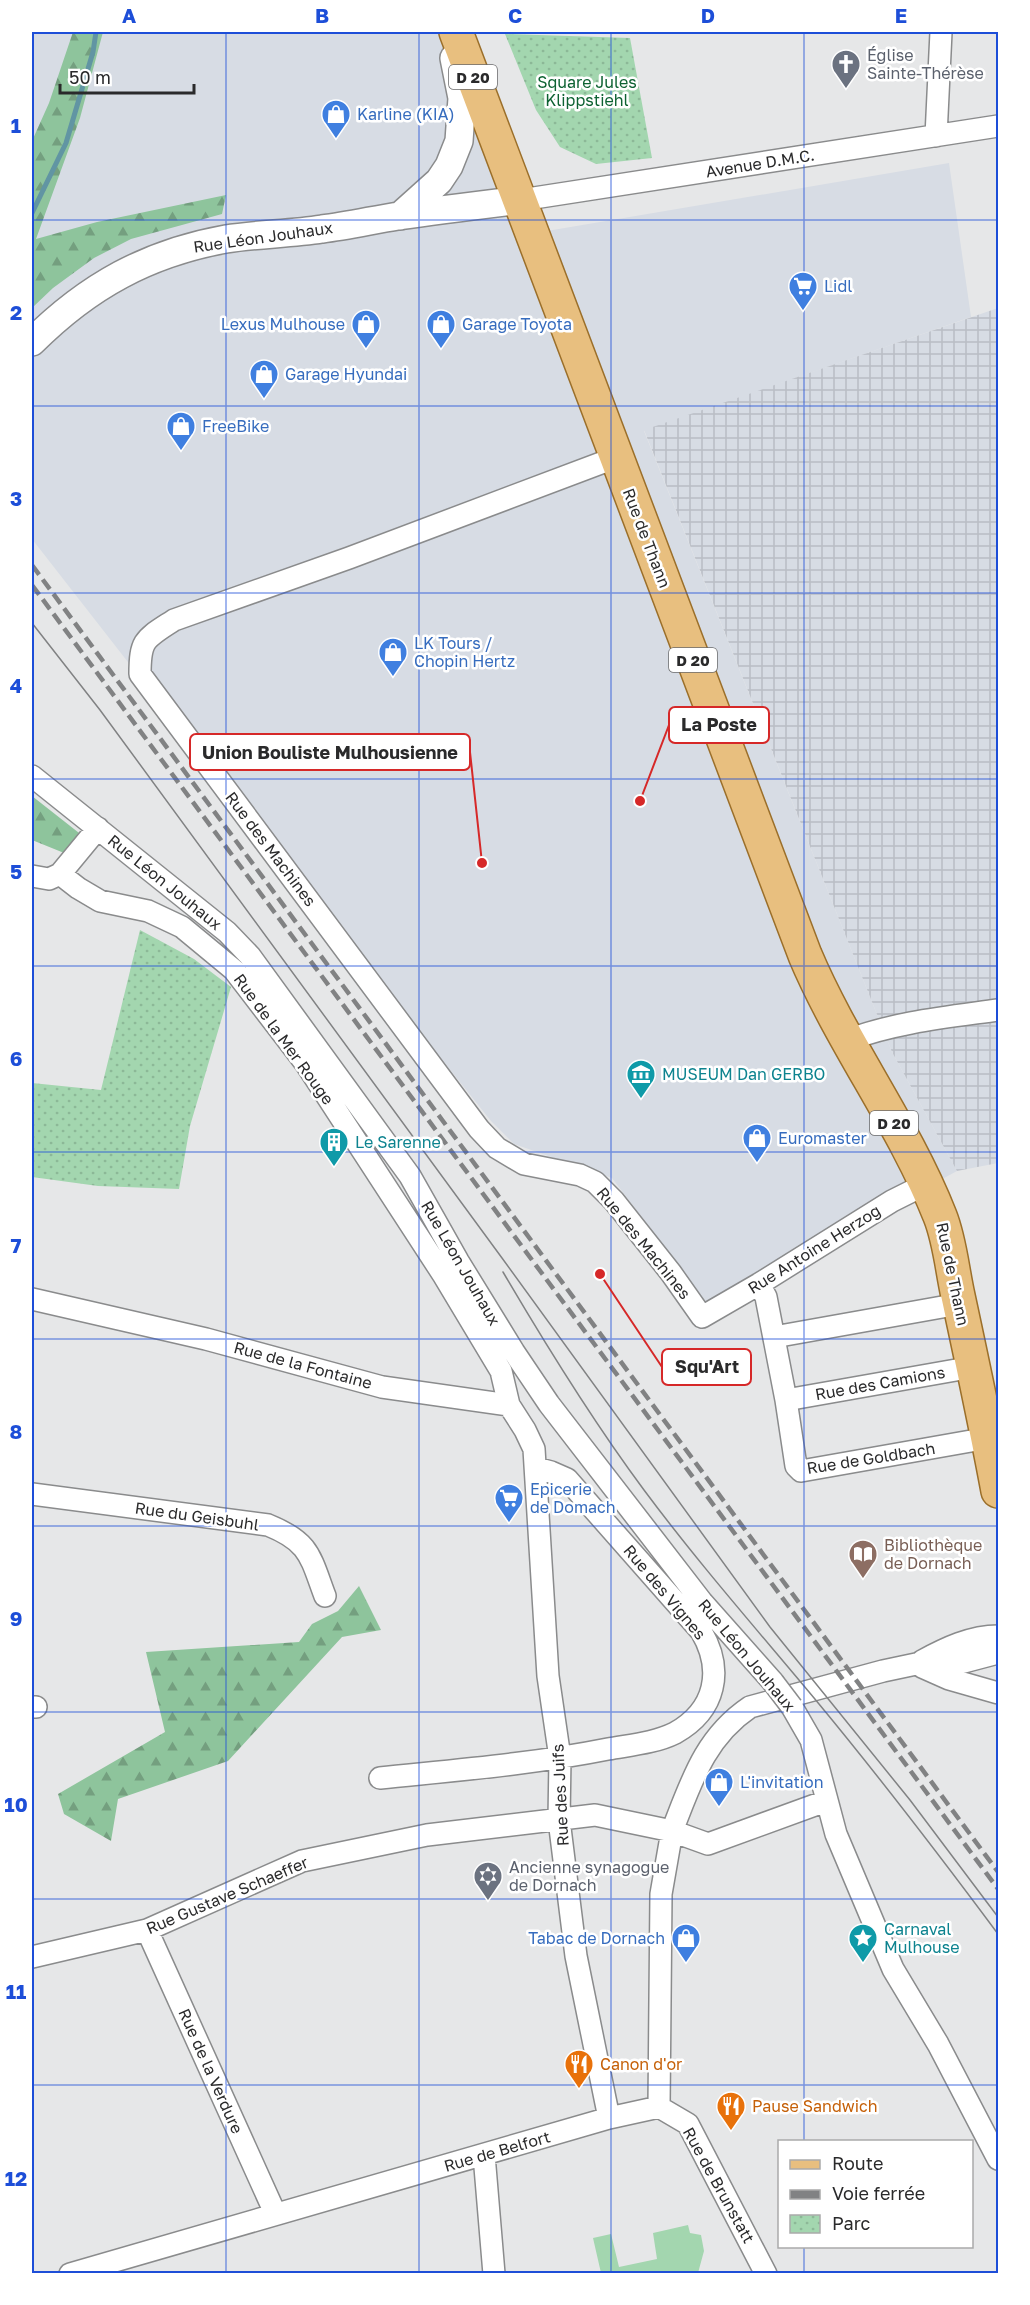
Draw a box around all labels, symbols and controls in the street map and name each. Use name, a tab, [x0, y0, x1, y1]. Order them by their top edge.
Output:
text: A	[122, 3, 136, 27]
text: B	[315, 3, 329, 27]
text: C	[508, 3, 522, 27]
text: D	[701, 3, 715, 27]
text: E	[895, 3, 907, 27]
place label: Église Sainte-Thérèse	[867, 45, 984, 83]
church icon: Église Sainte-Thérèse	[830, 48, 862, 90]
scale bar	[60, 57, 194, 95]
road number: D 20	[449, 65, 497, 89]
text: 50 m	[69, 66, 111, 88]
park label: Square Jules Klippstiehl	[537, 72, 637, 110]
shop icon: Karline (KIA)	[320, 98, 352, 140]
place label: Karline (KIA)	[357, 104, 455, 124]
text: 1	[11, 113, 21, 137]
street label: Avenue D.M.C.	[704, 145, 816, 181]
street label: Rue Léon Jouhaux	[192, 217, 334, 257]
supermarket icon: Lidl	[787, 270, 819, 312]
place label: Lidl	[824, 276, 852, 296]
text: 2	[10, 300, 22, 324]
shop icon: Lexus Mulhouse	[350, 308, 382, 350]
shop icon: Garage Toyota	[425, 308, 457, 350]
place label: Lexus Mulhouse	[221, 314, 345, 334]
place label: Garage Toyota	[462, 314, 572, 334]
shop icon: Garage Hyundai	[248, 358, 280, 400]
place label: Garage Hyundai	[285, 364, 407, 384]
shop icon: FreeBike	[165, 410, 197, 452]
place label: FreeBike	[202, 416, 269, 436]
street label: Rue de Thann	[619, 485, 675, 591]
text: 3	[10, 486, 22, 510]
place label: LK Tours / Chopin Hertz	[414, 633, 515, 671]
shop icon: LK Tours / Chopin Hertz	[377, 636, 409, 678]
road number: D 20	[669, 648, 717, 672]
text: 4	[10, 673, 22, 697]
callout: La Poste	[669, 707, 769, 743]
text: La Poste	[681, 713, 757, 735]
callout: Union Bouliste Mulhousienne	[190, 734, 470, 770]
text: Union Bouliste Mulhousienne	[202, 741, 458, 763]
street label: Rue des Machines	[221, 788, 321, 910]
street label: Rue Léon Jouhaux	[104, 830, 226, 934]
text: 5	[10, 859, 22, 883]
street label: Rue de la Mer Rouge	[230, 970, 338, 1108]
text: 6	[10, 1046, 22, 1070]
museum icon: MUSEUM Dan GERBO	[625, 1058, 657, 1100]
place label: MUSEUM Dan GERBO	[662, 1064, 825, 1084]
road number: D 20	[870, 1111, 918, 1135]
shop icon: Euromaster	[741, 1122, 773, 1164]
building icon: Le Sarenne	[318, 1126, 350, 1168]
place label: Euromaster	[778, 1128, 867, 1148]
place label: Le Sarenne	[355, 1132, 441, 1152]
street label: Rue des Machines	[593, 1183, 695, 1303]
street label: Rue Léon Jouhaux	[417, 1197, 505, 1329]
street label: Rue Antoine Herzog	[744, 1200, 884, 1298]
street label: Rue de Thann	[932, 1221, 974, 1327]
text: 7	[11, 1233, 22, 1257]
street label: Rue de la Fontaine	[232, 1337, 374, 1393]
callout: Squ'Art	[662, 1349, 751, 1385]
text: Squ'Art	[675, 1355, 739, 1377]
street label: Rue des Camions	[814, 1362, 946, 1404]
text: 8	[10, 1419, 22, 1443]
street label: Rue de Goldbach	[805, 1438, 937, 1478]
place label: Epicerie de Domach	[530, 1479, 616, 1517]
supermarket icon: Epicerie de Domach	[493, 1482, 525, 1524]
street label: Rue du Geisbuhl	[134, 1497, 260, 1535]
place label: Bibliothèque de Dornach	[884, 1535, 982, 1573]
library icon: Bibliothèque de Dornach	[847, 1538, 879, 1580]
street label: Rue des Vignes	[620, 1541, 710, 1643]
street label: Rue Léon Jouhaux	[694, 1595, 800, 1715]
text: 9	[10, 1606, 22, 1630]
street label: Rue des Juifs	[547, 1743, 573, 1847]
shop icon: L'invitation	[703, 1766, 735, 1808]
place label: L'invitation	[740, 1772, 824, 1792]
text: 10	[4, 1792, 28, 1816]
street label: Rue Gustave Schaeffer	[143, 1852, 311, 1938]
place label: Ancienne synagogue de Dornach	[509, 1857, 669, 1895]
synagogue icon: Ancienne synagogue de Dornach	[472, 1860, 504, 1902]
place label: Carnaval Mulhouse	[884, 1919, 959, 1957]
shop icon: Tabac de Dornach	[670, 1922, 702, 1964]
place icon: Carnaval Mulhouse	[847, 1922, 879, 1964]
place label: Tabac de Dornach	[528, 1928, 665, 1948]
text: 11	[6, 1979, 26, 2003]
street label: Rue de la Verdure	[174, 2005, 248, 2137]
restaurant icon: Canon d'or	[563, 2048, 595, 2090]
place label: Canon d'or	[600, 2054, 682, 2074]
restaurant icon: Pause Sandwich	[715, 2090, 747, 2132]
place label: Pause Sandwich	[752, 2096, 878, 2116]
street label: Rue de Brunstatt	[679, 2124, 759, 2246]
street label: Rue de Belfort	[442, 2126, 552, 2176]
legend	[778, 2140, 973, 2248]
text: Route	[832, 2152, 883, 2174]
text: 12	[5, 2166, 27, 2190]
text: Voie ferrée	[832, 2182, 925, 2204]
text: Parc	[832, 2212, 871, 2234]

